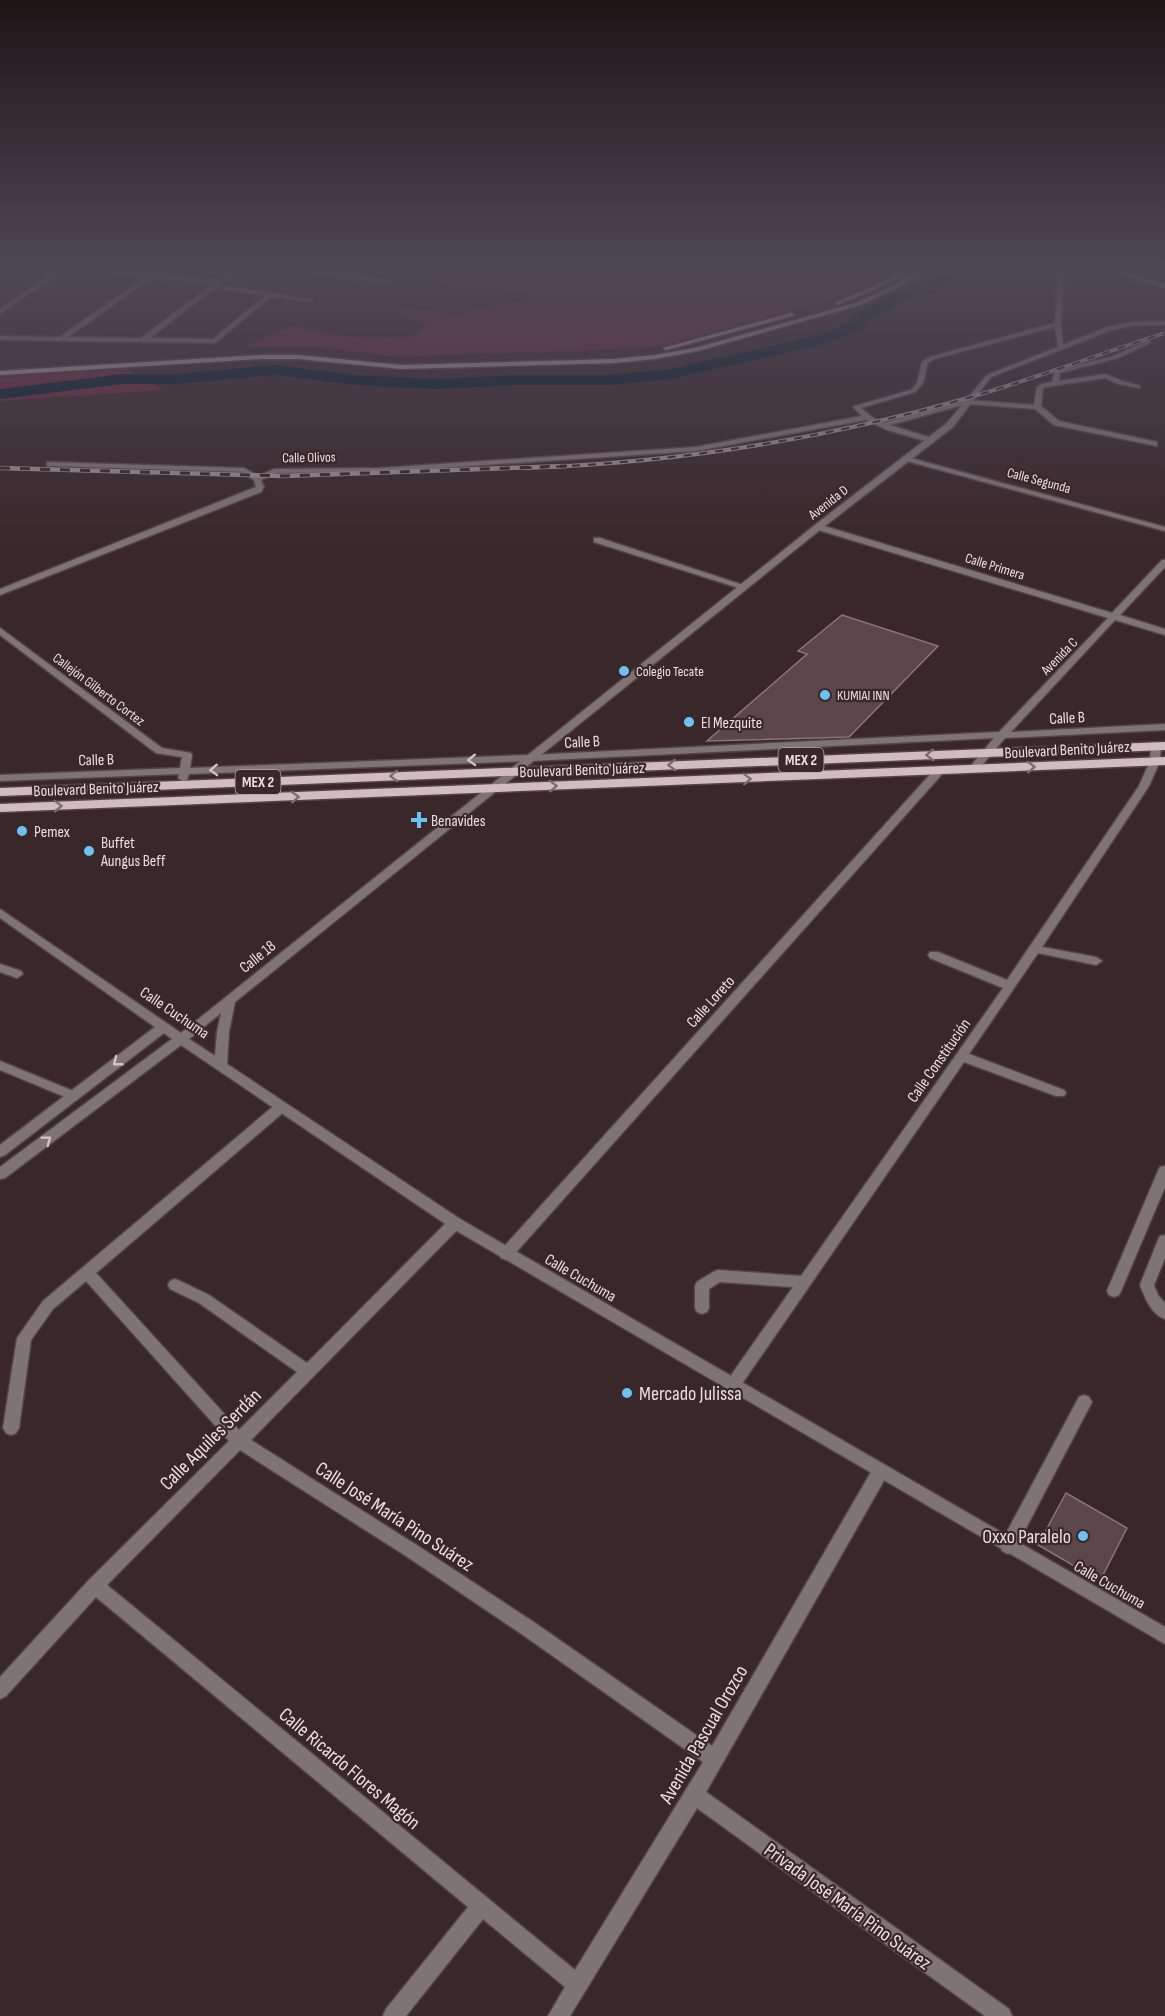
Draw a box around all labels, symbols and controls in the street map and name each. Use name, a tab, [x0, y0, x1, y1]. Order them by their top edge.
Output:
street label: Calle Olivos	[282, 449, 336, 466]
street label: Calle Segunda	[1005, 464, 1073, 497]
street label: Avenida D	[804, 482, 852, 524]
street label: Calle Primera	[963, 549, 1027, 584]
street label: Avenida C	[1037, 634, 1081, 679]
street label: Callejón Gilberto Cortez	[49, 649, 148, 730]
place label: Colegio Tecate	[636, 663, 704, 680]
marker: Colegio Tecate	[617, 664, 631, 678]
place label: KUMIAI INN	[837, 687, 890, 704]
marker: KUMIAI INN	[818, 688, 832, 702]
street label: Calle B	[1049, 708, 1085, 729]
place label: El Mezquite	[701, 714, 762, 733]
marker: El Mezquite	[682, 715, 696, 729]
street label: Calle B	[564, 732, 600, 753]
street label: Boulevard Benito Juárez	[1004, 738, 1130, 763]
road number: MEX 2	[778, 748, 824, 772]
one-way arrow	[926, 748, 935, 761]
street label: Calle B	[78, 750, 114, 771]
one-way arrow	[467, 754, 476, 767]
street label: Boulevard Benito Juárez	[519, 759, 645, 782]
one-way arrow	[668, 759, 677, 771]
one-way arrow	[1027, 760, 1036, 773]
one-way arrow	[209, 763, 218, 776]
road number: MEX 2	[236, 770, 280, 794]
one-way arrow	[390, 770, 399, 783]
one-way arrow	[743, 772, 752, 785]
street label: Boulevard Benito Juárez	[33, 778, 159, 801]
one-way arrow	[548, 780, 557, 793]
one-way arrow	[291, 791, 300, 804]
one-way arrow	[54, 799, 63, 812]
place label: Benavides	[431, 812, 486, 831]
marker: Benavides	[412, 813, 426, 827]
place label: Pemex	[34, 823, 70, 842]
marker: Pemex	[15, 824, 29, 838]
place label: Buffet Aungus Beff	[100, 834, 166, 871]
marker: Buffet Aungus Beff	[82, 844, 96, 858]
street label: Calle 18	[236, 937, 280, 978]
street label: Calle Loreto	[683, 972, 739, 1032]
street label: Calle Cuchuma	[136, 983, 212, 1043]
street label: Calle Constitución	[903, 1015, 975, 1106]
one-way arrow	[113, 1055, 124, 1066]
one-way arrow	[40, 1136, 51, 1147]
street label: Calle Cuchuma	[541, 1250, 619, 1306]
place label: Mercado Julissa	[639, 1382, 742, 1406]
street label: Calle Aquiles Serdán	[155, 1384, 266, 1495]
marker: Mercado Julissa	[620, 1386, 634, 1400]
street label: Calle José María Pino Suárez	[311, 1457, 478, 1577]
place label: Oxxo Paralelo	[982, 1525, 1071, 1549]
marker: Oxxo Paralelo	[1076, 1529, 1090, 1543]
street label: Calle Cuchuma	[1070, 1557, 1148, 1613]
street label: Avenida Pascual Orozco	[654, 1661, 753, 1809]
street label: Calle Ricardo Flores Magón	[274, 1703, 425, 1835]
street label: Privada José María Pino Suárez	[759, 1838, 936, 1975]

